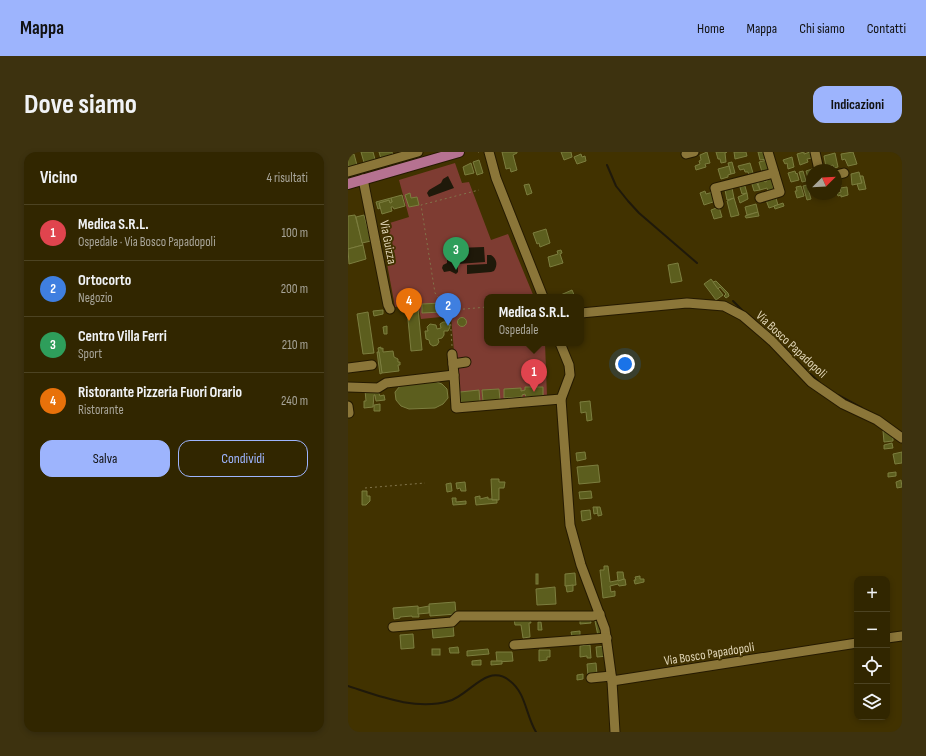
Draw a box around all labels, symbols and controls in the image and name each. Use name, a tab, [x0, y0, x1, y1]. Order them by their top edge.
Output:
text: Mappa	[20, 17, 64, 40]
text: Home	[697, 20, 725, 37]
text: Mappa	[747, 20, 777, 37]
text: Chi siamo	[799, 20, 845, 37]
text: Contatti	[867, 20, 906, 37]
button: Indicazioni	[813, 86, 902, 123]
text: Dove siamo	[24, 88, 137, 121]
north arrow	[806, 164, 842, 200]
text: Vicino	[40, 168, 77, 188]
text: 4 risultati	[267, 170, 308, 186]
text: Medica S.R.L.	[78, 215, 149, 234]
street label: Via Guizza	[376, 219, 400, 265]
text: 1	[50, 225, 56, 241]
text: 100 m	[281, 225, 308, 241]
text: Ospedale · Via Bosco Papadopoli	[78, 234, 216, 250]
pin: 3	[443, 237, 469, 270]
text: Ortocorto	[78, 271, 131, 290]
text: 2	[50, 281, 56, 297]
text: 200 m	[281, 281, 308, 297]
pin: 4	[396, 288, 422, 321]
text: Negozio	[78, 290, 113, 306]
pin: 2	[435, 293, 461, 326]
popup	[484, 294, 584, 346]
text: Medica S.R.L.	[499, 303, 569, 322]
street label: Via Bosco Papadopoli	[753, 308, 830, 382]
text: Ospedale	[499, 322, 538, 338]
text: Centro Villa Ferri	[78, 327, 167, 346]
text: 3	[50, 337, 56, 353]
text: 210 m	[282, 337, 308, 353]
text: Sport	[78, 346, 102, 362]
your location	[615, 354, 635, 374]
pin: 1	[521, 359, 547, 392]
text: Ristorante Pizzeria Fuori Orario	[78, 383, 242, 402]
text: 4	[50, 393, 56, 409]
text: 240 m	[281, 393, 308, 409]
text: Ristorante	[78, 402, 124, 418]
button: Salva	[40, 440, 170, 477]
button: Condividi	[178, 440, 308, 477]
map controls	[854, 576, 890, 720]
button: +	[854, 576, 890, 612]
button: −	[854, 612, 890, 648]
street label: Via Bosco Papadopoli	[663, 639, 755, 669]
button: locate	[854, 648, 890, 684]
button: layers	[854, 684, 890, 720]

